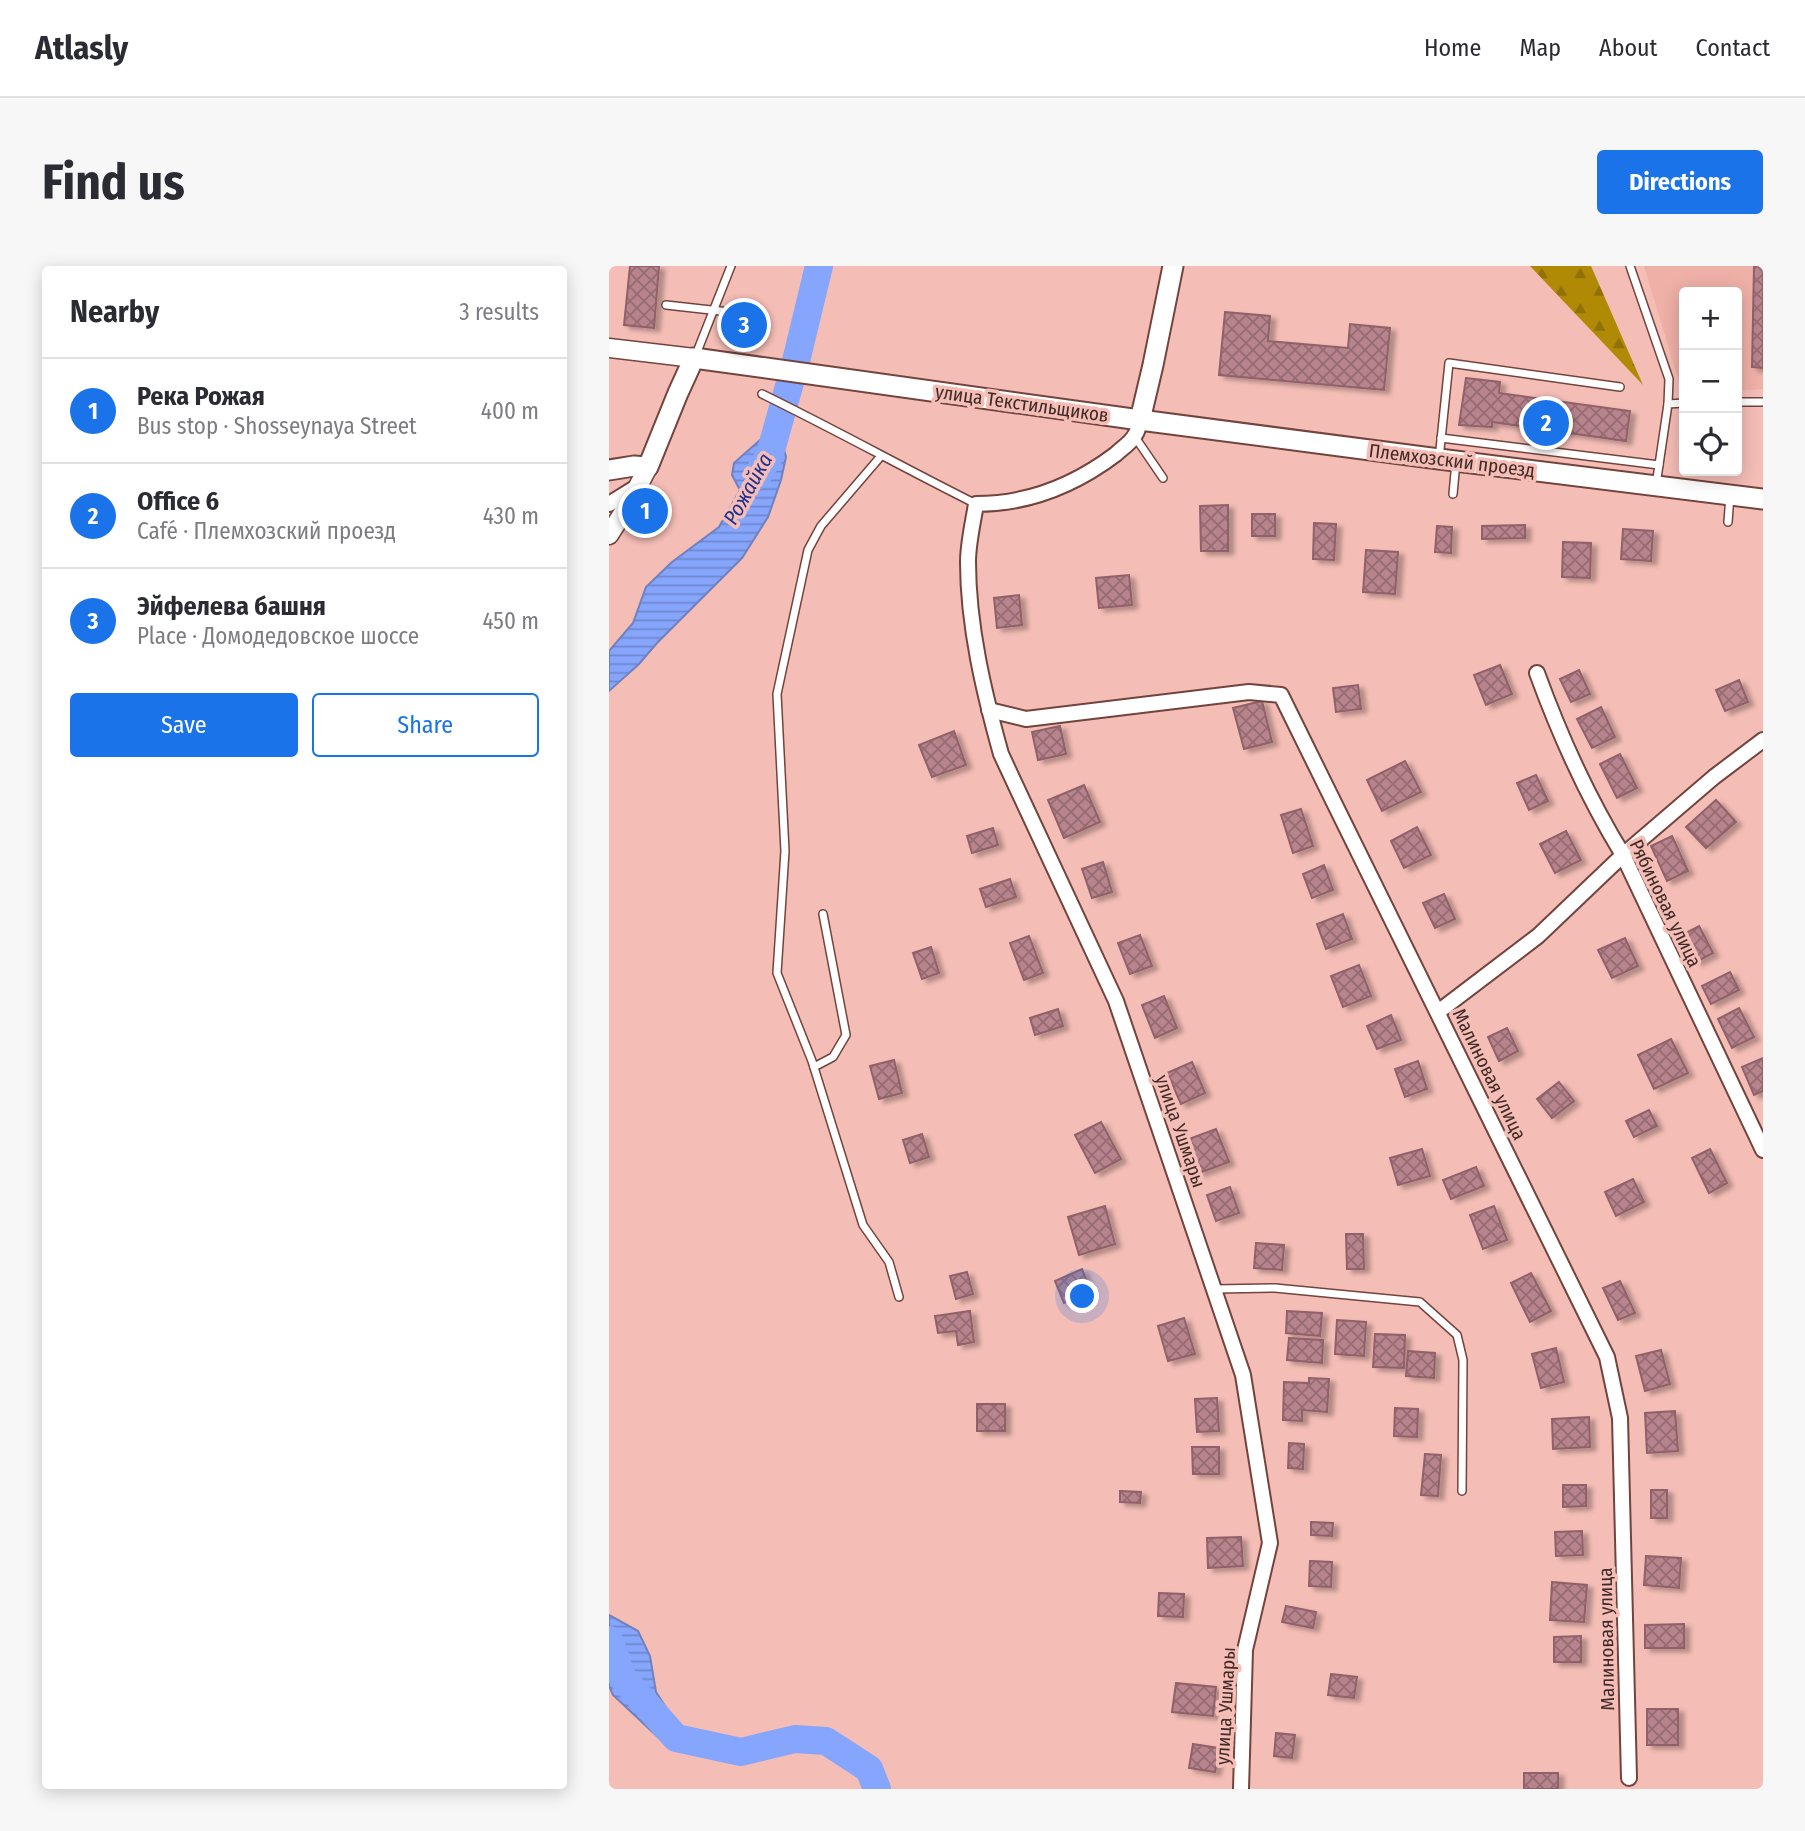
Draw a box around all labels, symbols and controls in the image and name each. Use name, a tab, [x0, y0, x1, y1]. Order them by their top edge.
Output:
text: Atlasly	[35, 28, 128, 68]
text: Home	[1424, 34, 1481, 62]
text: Map	[1519, 34, 1561, 62]
text: About	[1599, 34, 1657, 62]
text: Contact	[1695, 34, 1770, 62]
button: Directions	[1597, 150, 1763, 214]
text: Find us	[42, 153, 185, 212]
map controls	[1679, 287, 1742, 476]
button: +	[1679, 287, 1742, 350]
text: Nearby	[70, 294, 159, 330]
text: 3 results	[459, 298, 539, 326]
pin: 3	[721, 299, 767, 351]
button: −	[1679, 350, 1742, 413]
street label: улица Текстильщиков	[934, 380, 1110, 427]
text: Река Рожая	[137, 381, 265, 412]
text: 1	[88, 397, 98, 425]
text: 400 m	[481, 397, 539, 425]
pin: 2	[1523, 397, 1569, 449]
text: Bus stop · Shosseynaya Street	[137, 412, 417, 440]
button: locate	[1679, 413, 1742, 476]
street label: Племхозский проезд	[1368, 439, 1536, 482]
water label: Рожайка	[718, 449, 778, 529]
pin: 1	[622, 485, 668, 537]
text: Office 6	[137, 486, 219, 517]
text: 2	[88, 502, 98, 530]
text: 430 m	[483, 502, 539, 530]
text: Café · Племхозский проезд	[137, 517, 396, 545]
text: Эйфелева башня	[137, 591, 326, 622]
text: 3	[88, 607, 98, 635]
text: 450 m	[482, 607, 539, 635]
text: Place · Домодедовское шоссе	[137, 622, 419, 650]
button: Save	[70, 693, 298, 757]
button: Share	[312, 693, 539, 757]
street label: Рябиновая улица	[1625, 836, 1706, 971]
street label: Малиновая улица	[1448, 1005, 1531, 1144]
street label: улица Ушмары	[1150, 1072, 1211, 1191]
your location	[1065, 1279, 1099, 1313]
street label: Малиновая улица	[1594, 1567, 1619, 1711]
street label: улица Ушмары	[1211, 1647, 1240, 1766]

